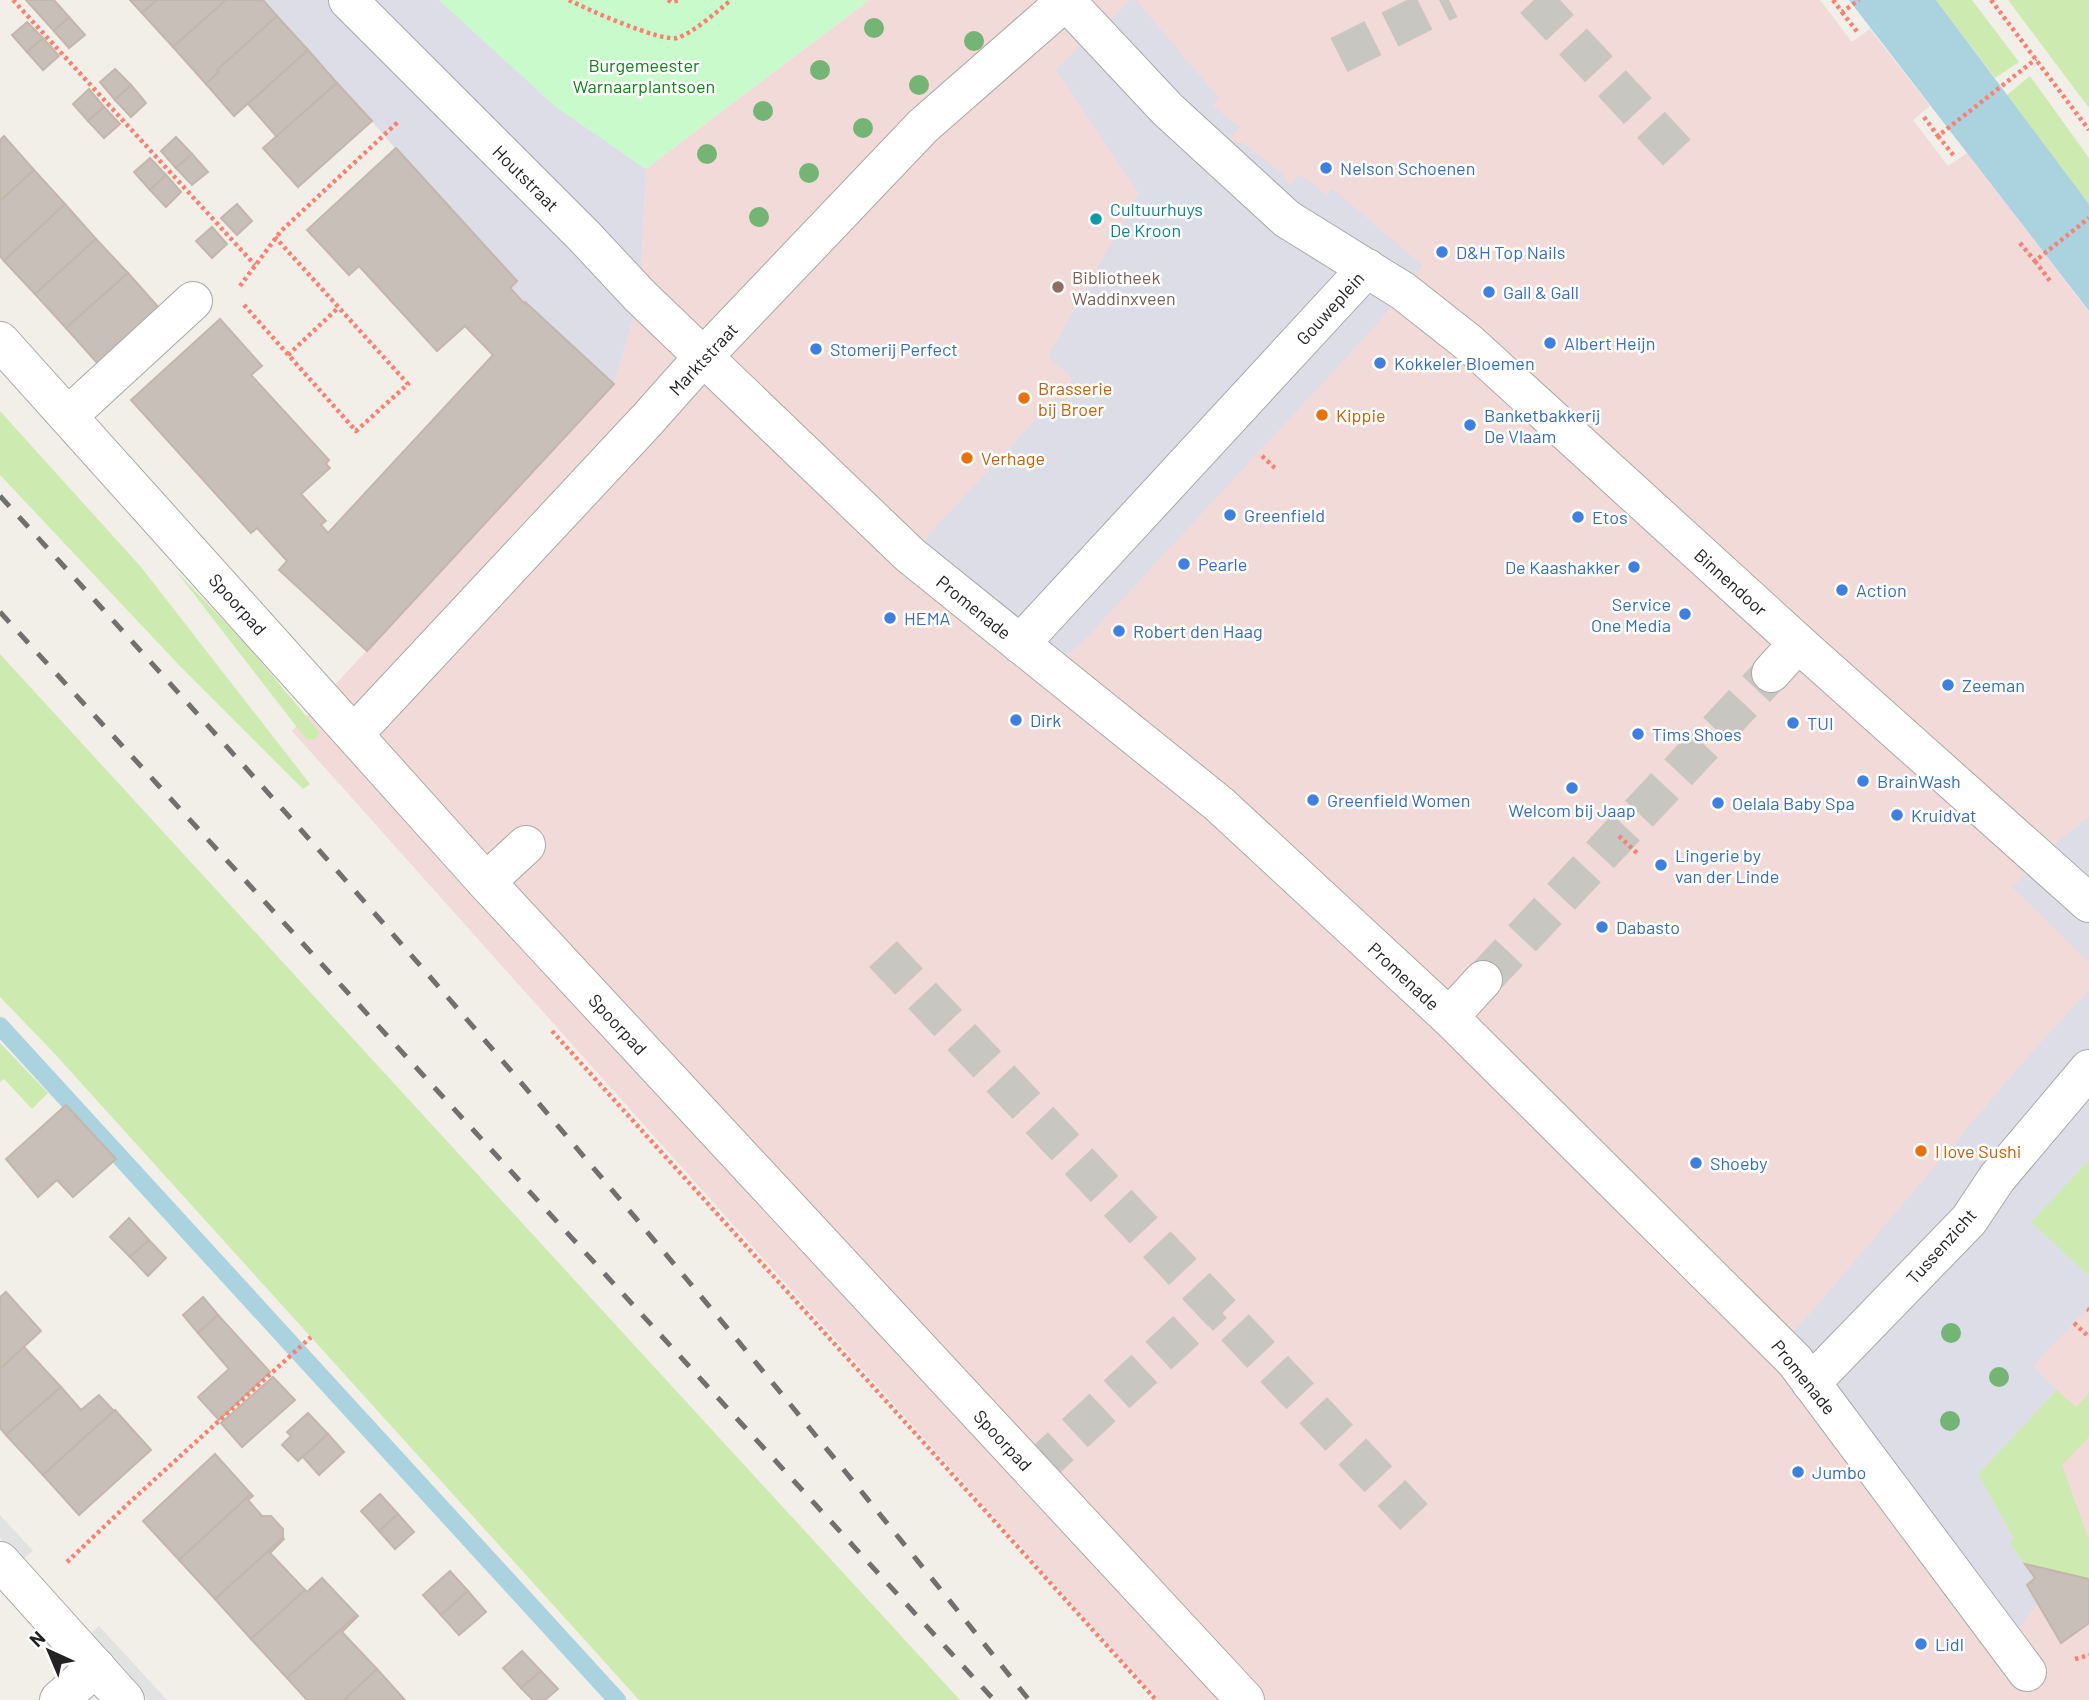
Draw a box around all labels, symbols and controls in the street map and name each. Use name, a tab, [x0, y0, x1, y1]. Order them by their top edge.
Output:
park label: Burgemeester Warnaarplantsoen	[573, 54, 715, 97]
street label: Houtstraat	[488, 140, 564, 216]
place label: Nelson Schoenen	[1340, 157, 1475, 179]
marker: Nelson Schoenen	[1318, 160, 1334, 176]
place label: Cultuurhuys De Kroon	[1110, 198, 1203, 241]
marker: Cultuurhuys De Kroon	[1088, 211, 1104, 227]
place label: D&H Top Nails	[1456, 241, 1565, 263]
marker: D&H Top Nails	[1434, 244, 1450, 260]
place label: Bibliotheek Waddinxveen	[1072, 266, 1176, 309]
street label: Gouweplein	[1291, 267, 1369, 349]
marker: Bibliotheek Waddinxveen	[1050, 279, 1066, 295]
place label: Gall & Gall	[1503, 281, 1579, 303]
marker: Gall & Gall	[1481, 284, 1497, 300]
street label: Marktstraat	[664, 318, 742, 400]
place label: Albert Heijn	[1564, 332, 1655, 354]
marker: Albert Heijn	[1542, 335, 1558, 351]
place label: Stomerij Perfect	[830, 338, 958, 360]
marker: Stomerij Perfect	[808, 341, 824, 357]
place label: Kokkeler Bloemen	[1394, 352, 1535, 374]
marker: Kokkeler Bloemen	[1372, 355, 1388, 371]
place label: Brasserie bij Broer	[1038, 377, 1112, 420]
marker: Brasserie bij Broer	[1016, 390, 1032, 406]
place label: Kippie	[1336, 404, 1386, 426]
place label: Banketbakkerij De Vlaam	[1484, 404, 1601, 447]
marker: Kippie	[1314, 407, 1330, 423]
marker: Banketbakkerij De Vlaam	[1462, 417, 1478, 433]
place label: Verhage	[981, 447, 1045, 469]
marker: Verhage	[959, 450, 975, 466]
place label: Greenfield	[1244, 504, 1325, 526]
place label: Etos	[1592, 506, 1628, 528]
marker: Greenfield	[1222, 507, 1238, 523]
marker: Etos	[1570, 509, 1586, 525]
street label: Binnendoor	[1690, 544, 1772, 621]
place label: Pearle	[1198, 553, 1247, 575]
marker: Pearle	[1176, 556, 1192, 572]
place label: De Kaashakker	[1505, 556, 1620, 578]
marker: De Kaashakker	[1626, 559, 1642, 575]
street label: Spoorpad	[205, 569, 271, 639]
street label: Promenade	[932, 570, 1016, 644]
place label: Action	[1856, 579, 1907, 601]
marker: Action	[1834, 582, 1850, 598]
place label: Service One Media	[1591, 593, 1671, 636]
marker: Service One Media	[1677, 606, 1693, 622]
place label: HEMA	[904, 607, 951, 629]
marker: HEMA	[882, 610, 898, 626]
place label: Robert den Haag	[1133, 620, 1263, 642]
marker: Robert den Haag	[1111, 623, 1127, 639]
place label: Zeeman	[1962, 674, 2025, 696]
marker: Zeeman	[1940, 677, 1956, 693]
place label: Dirk	[1030, 709, 1061, 731]
marker: Dirk	[1008, 712, 1024, 728]
place label: TUI	[1807, 712, 1834, 734]
marker: TUI	[1785, 715, 1801, 731]
place label: Tims Shoes	[1652, 723, 1742, 745]
marker: Tims Shoes	[1630, 726, 1646, 742]
place label: BrainWash	[1877, 770, 1961, 792]
marker: BrainWash	[1855, 773, 1871, 789]
marker: Welcom bij Jaap	[1564, 780, 1580, 796]
place label: Greenfield Women	[1327, 789, 1470, 811]
marker: Greenfield Women	[1305, 792, 1321, 808]
place label: Oelala Baby Spa	[1732, 792, 1855, 814]
marker: Oelala Baby Spa	[1710, 795, 1726, 811]
place label: Welcom bij Jaap	[1508, 799, 1636, 821]
place label: Kruidvat	[1911, 804, 1977, 826]
marker: Kruidvat	[1889, 807, 1905, 823]
place label: Lingerie by van der Linde	[1675, 844, 1779, 887]
marker: Lingerie by van der Linde	[1653, 857, 1669, 873]
place label: Dabasto	[1616, 916, 1680, 938]
marker: Dabasto	[1594, 919, 1610, 935]
street label: Promenade	[1364, 937, 1444, 1015]
street label: Spoorpad	[584, 989, 652, 1059]
place label: I love Sushi	[1935, 1140, 2021, 1162]
marker: I love Sushi	[1913, 1143, 1929, 1159]
place label: Shoeby	[1710, 1152, 1767, 1174]
marker: Shoeby	[1688, 1155, 1704, 1171]
street label: Tussenzicht	[1901, 1204, 1981, 1288]
street label: Promenade	[1767, 1335, 1841, 1419]
street label: Spoorpad	[969, 1405, 1037, 1475]
place label: Jumbo	[1812, 1461, 1866, 1483]
marker: Jumbo	[1790, 1464, 1806, 1480]
north arrow	[14, 1616, 84, 1686]
text: N	[24, 1626, 49, 1651]
place label: Lidl	[1935, 1633, 1964, 1655]
marker: Lidl	[1913, 1636, 1929, 1652]

